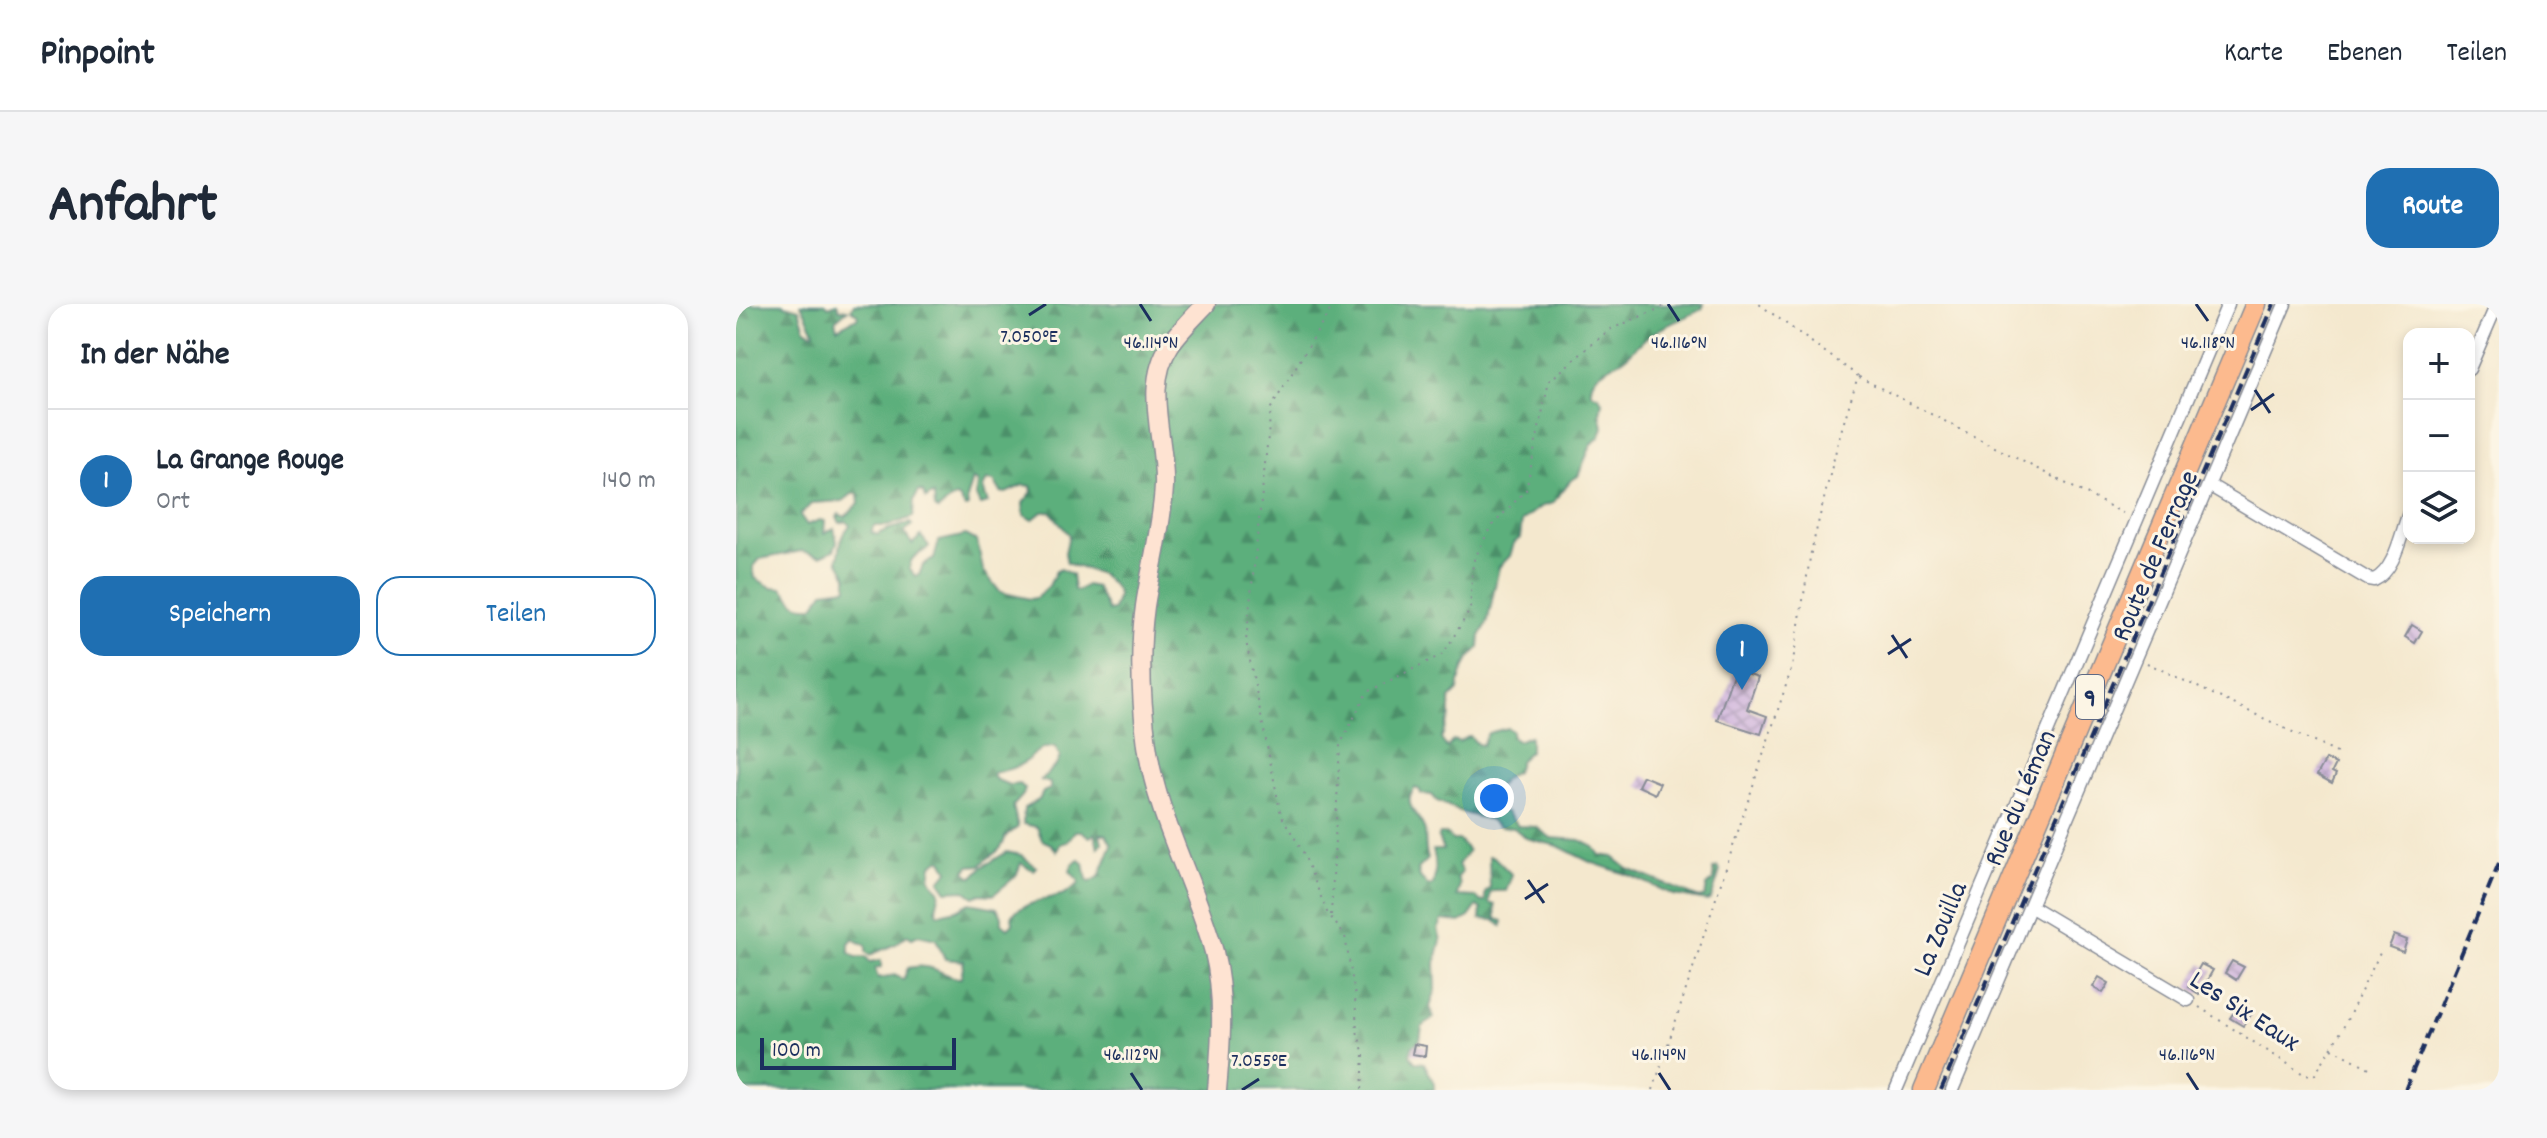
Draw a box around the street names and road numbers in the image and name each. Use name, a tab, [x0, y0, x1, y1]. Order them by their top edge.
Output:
street label: Route de Ferrage	[2104, 465, 2212, 649]
road number: 9	[2076, 675, 2104, 719]
street label: Rue du Léman	[1976, 724, 2069, 873]
street label: La Zouilla	[1905, 876, 1981, 984]
street label: Les Six Eaux	[2180, 963, 2306, 1064]

